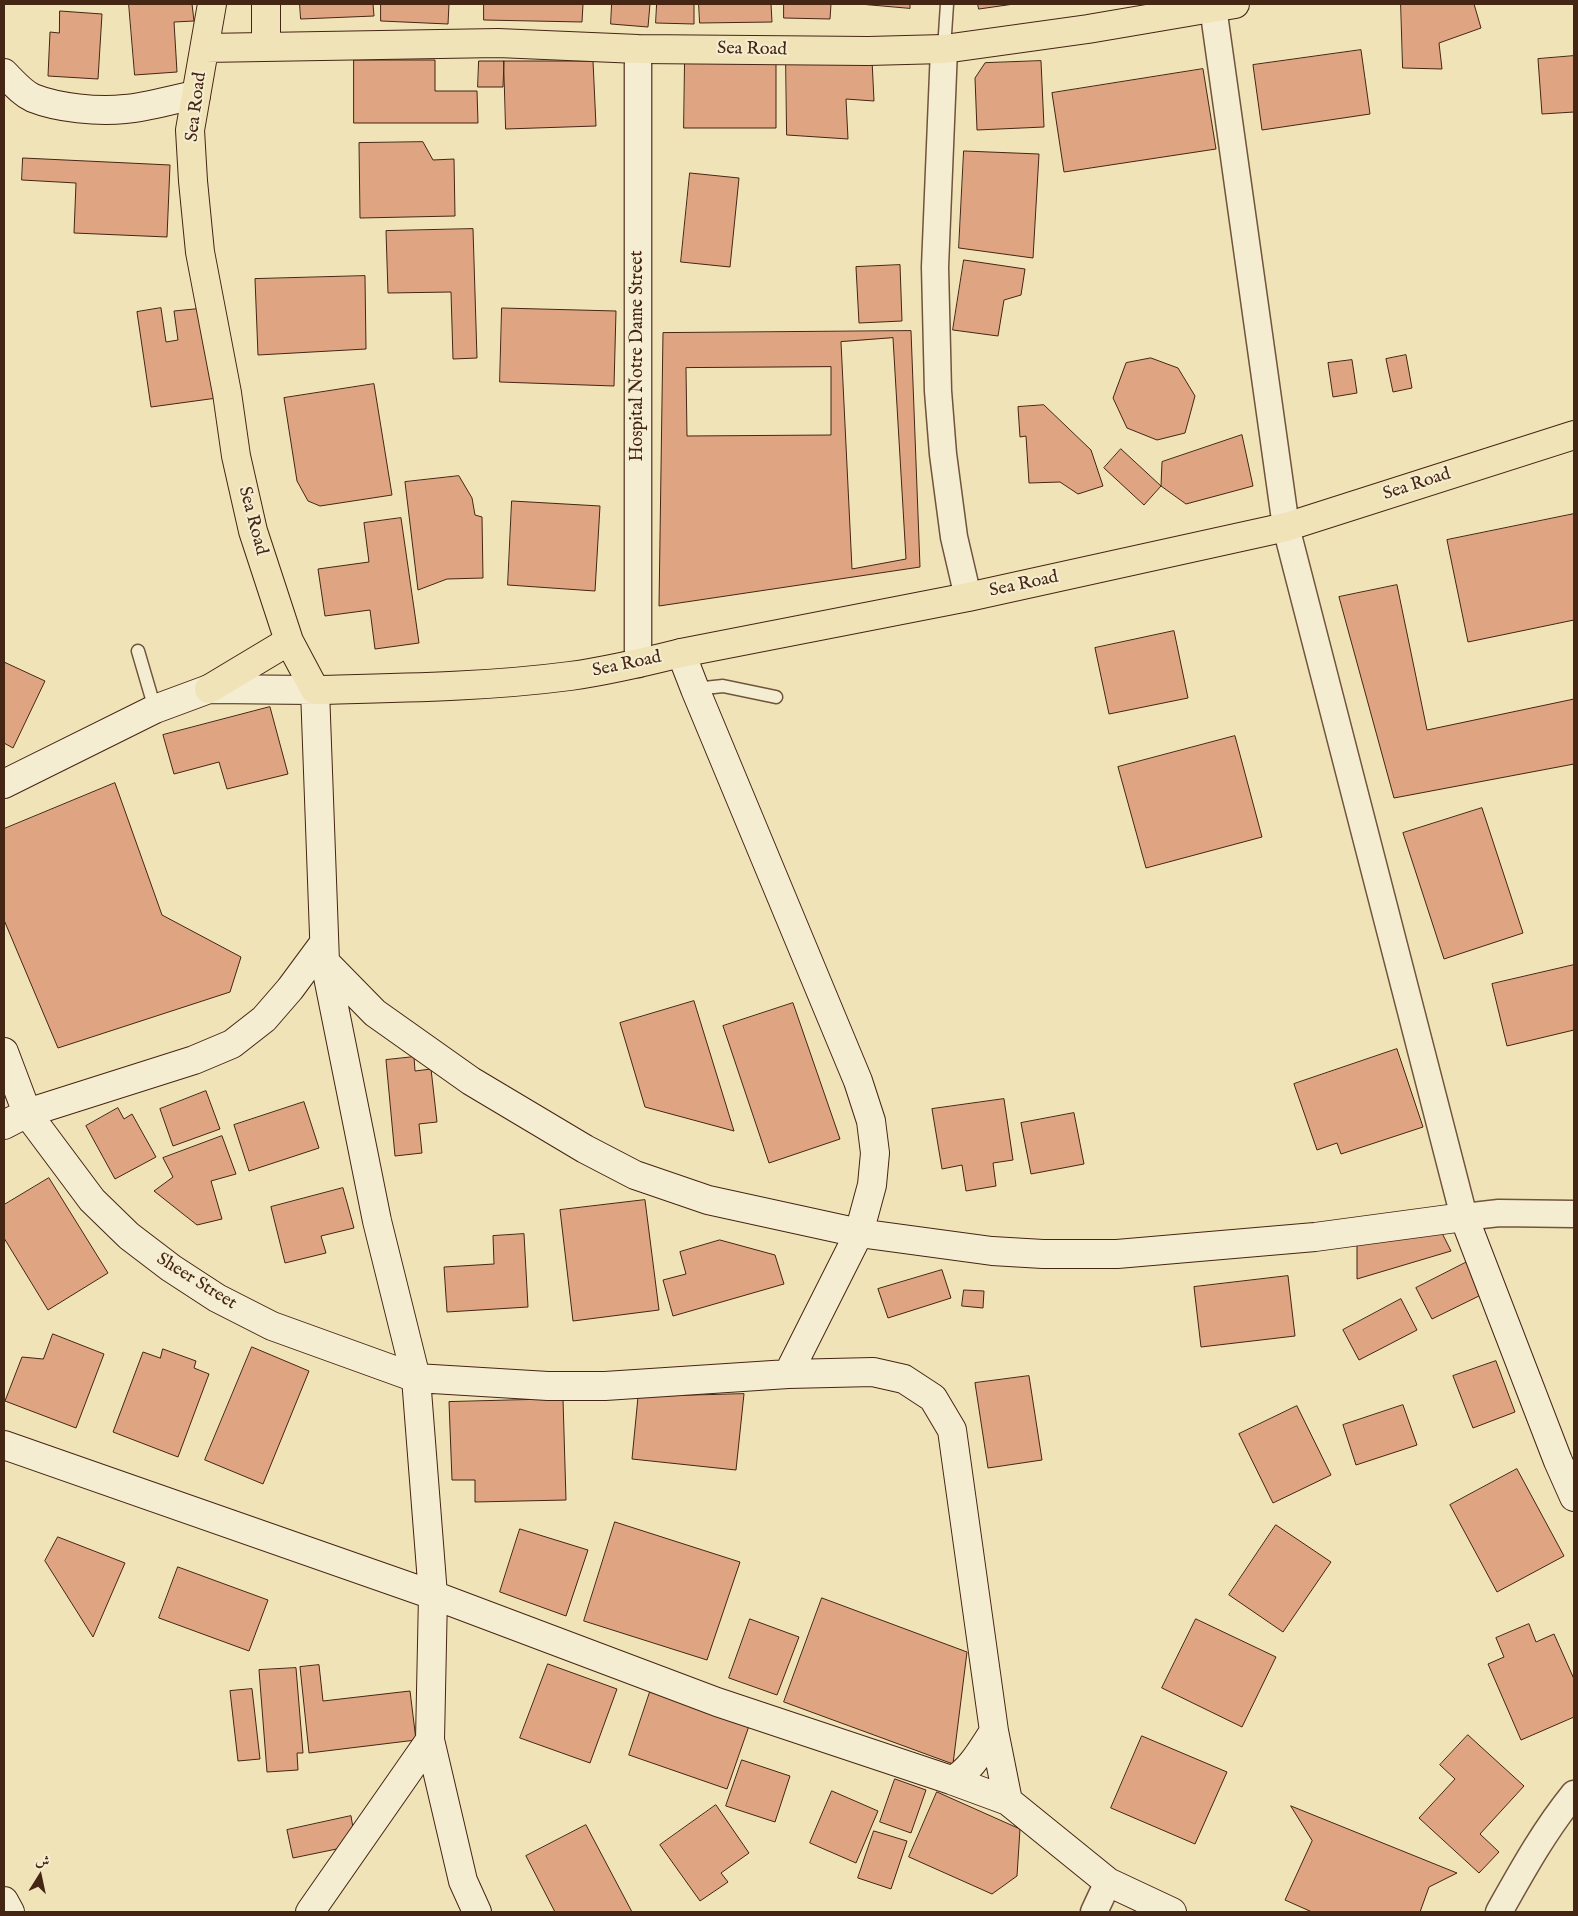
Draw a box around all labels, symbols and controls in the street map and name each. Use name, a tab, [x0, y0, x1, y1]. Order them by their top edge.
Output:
street label: Sea Road	[717, 39, 787, 61]
street label: Sea Road	[182, 71, 212, 143]
street label: Hospital Notre Dame Street	[627, 250, 649, 462]
street label: Sea Road	[1380, 464, 1454, 506]
street label: Sea Road	[233, 484, 271, 558]
street label: Sea Road	[988, 567, 1060, 603]
street label: Sea Road	[591, 647, 663, 683]
street label: Sheer Street	[152, 1249, 240, 1315]
north arrow	[15, 1851, 65, 1901]
text: ش	[34, 1851, 51, 1871]

